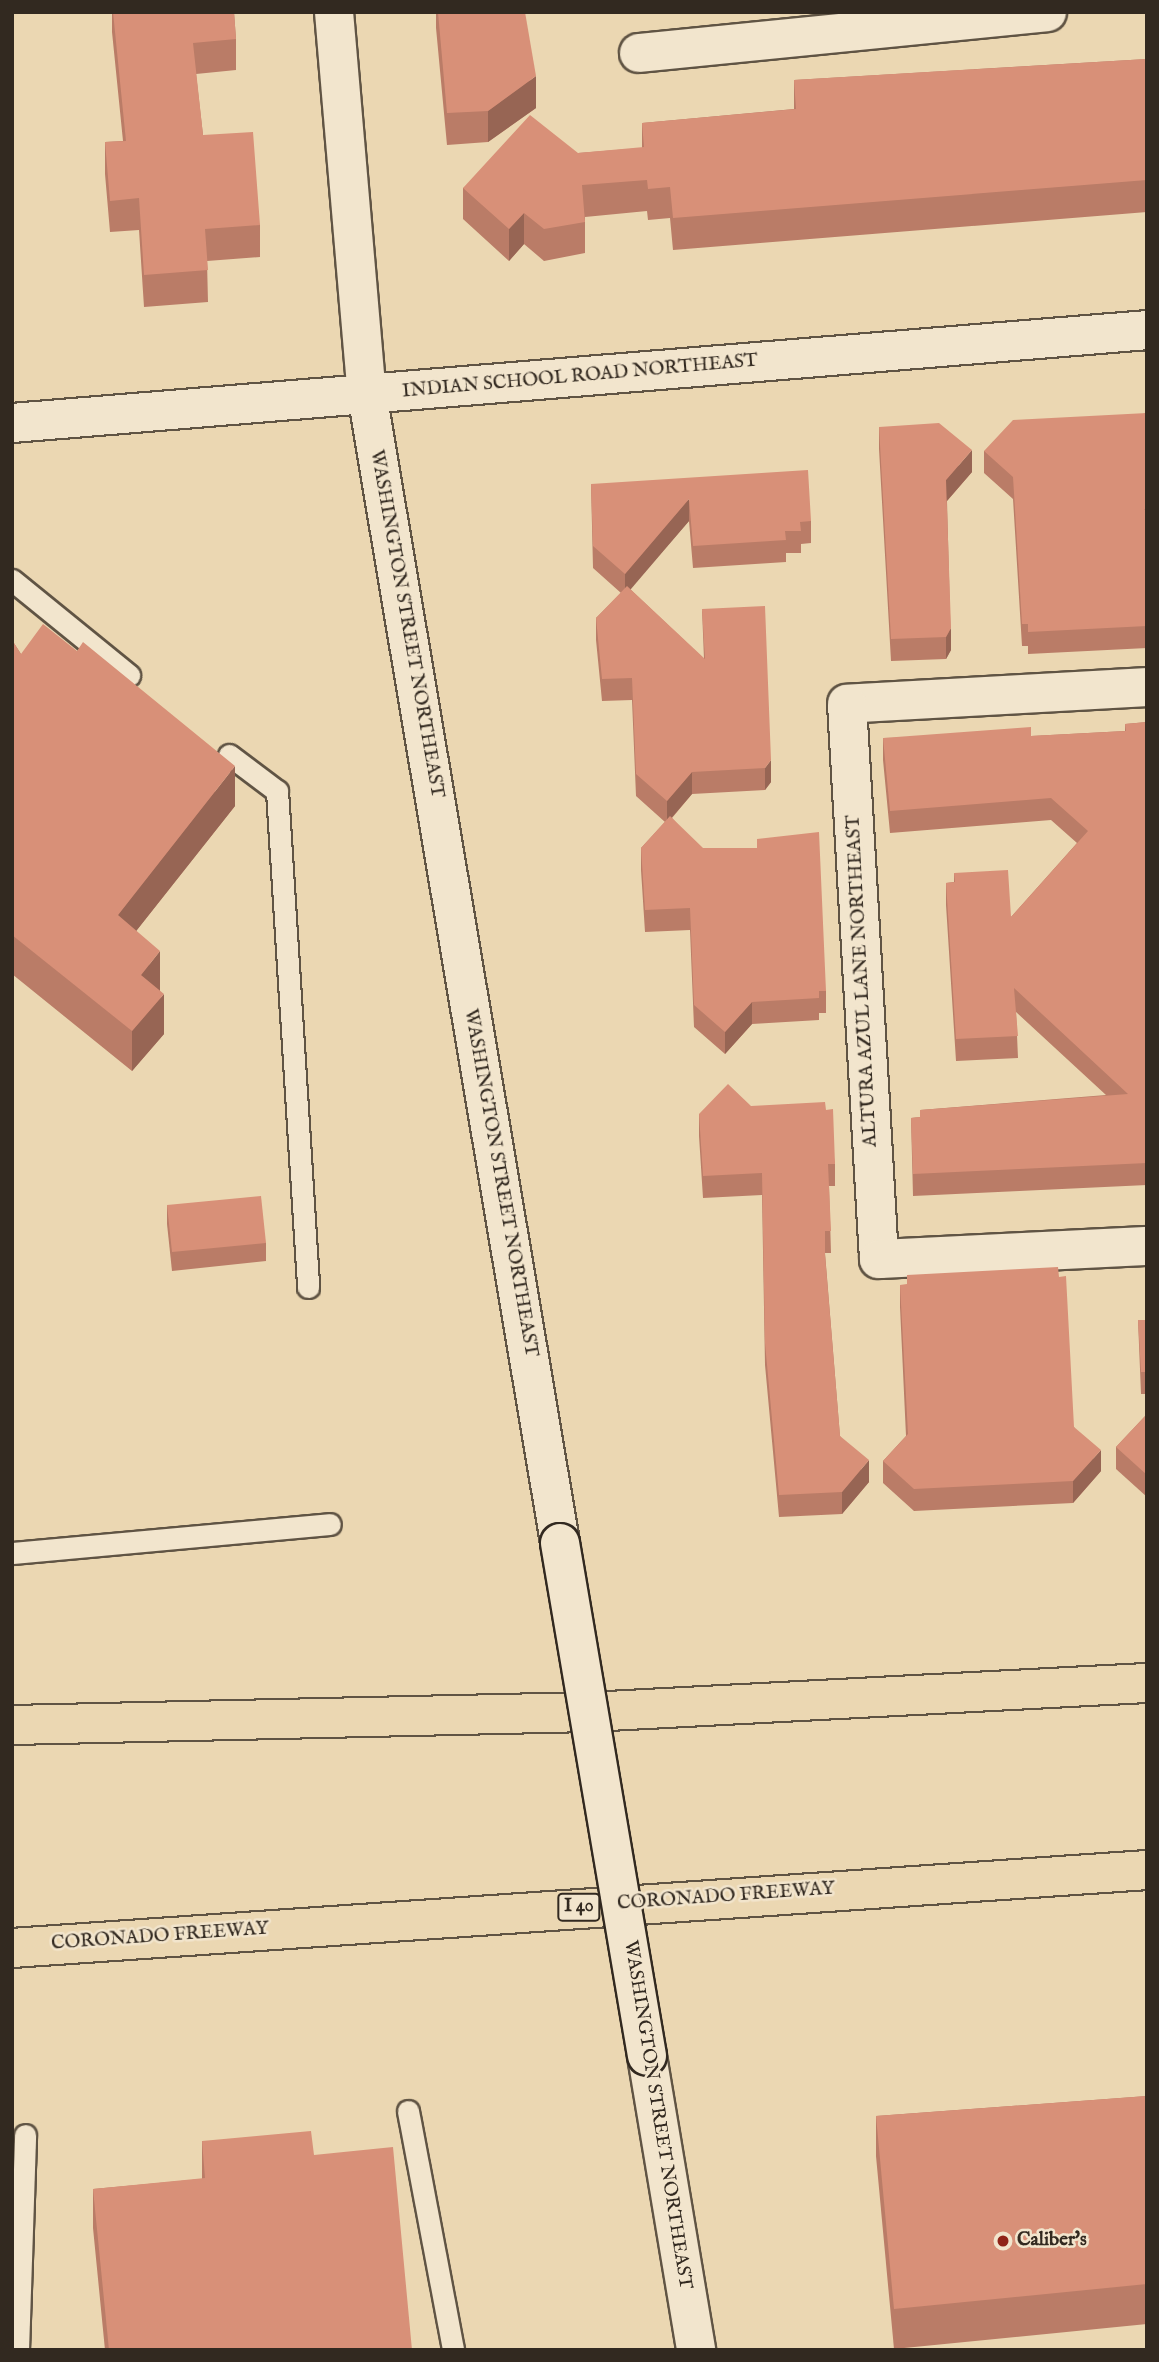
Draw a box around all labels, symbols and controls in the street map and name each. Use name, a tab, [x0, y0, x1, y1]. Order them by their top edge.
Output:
street label: INDIAN SCHOOL ROAD NORTHEAST	[401, 350, 759, 404]
street label: WASHINGTON STREET NORTHEAST	[364, 448, 448, 800]
street label: ALTURA AZUL LANE NORTHEAST	[843, 814, 883, 1148]
street label: WASHINGTON STREET NORTHEAST	[458, 1007, 542, 1359]
street label: CORONADO FREEWAY	[616, 1878, 836, 1916]
road number: I 40	[556, 1893, 602, 1922]
street label: CORONADO FREEWAY	[50, 1918, 270, 1956]
street label: WASHINGTON STREET NORTHEAST	[618, 1939, 696, 2291]
place label: Caliber's	[1017, 2230, 1087, 2252]
marker: Caliber's	[995, 2233, 1011, 2249]

